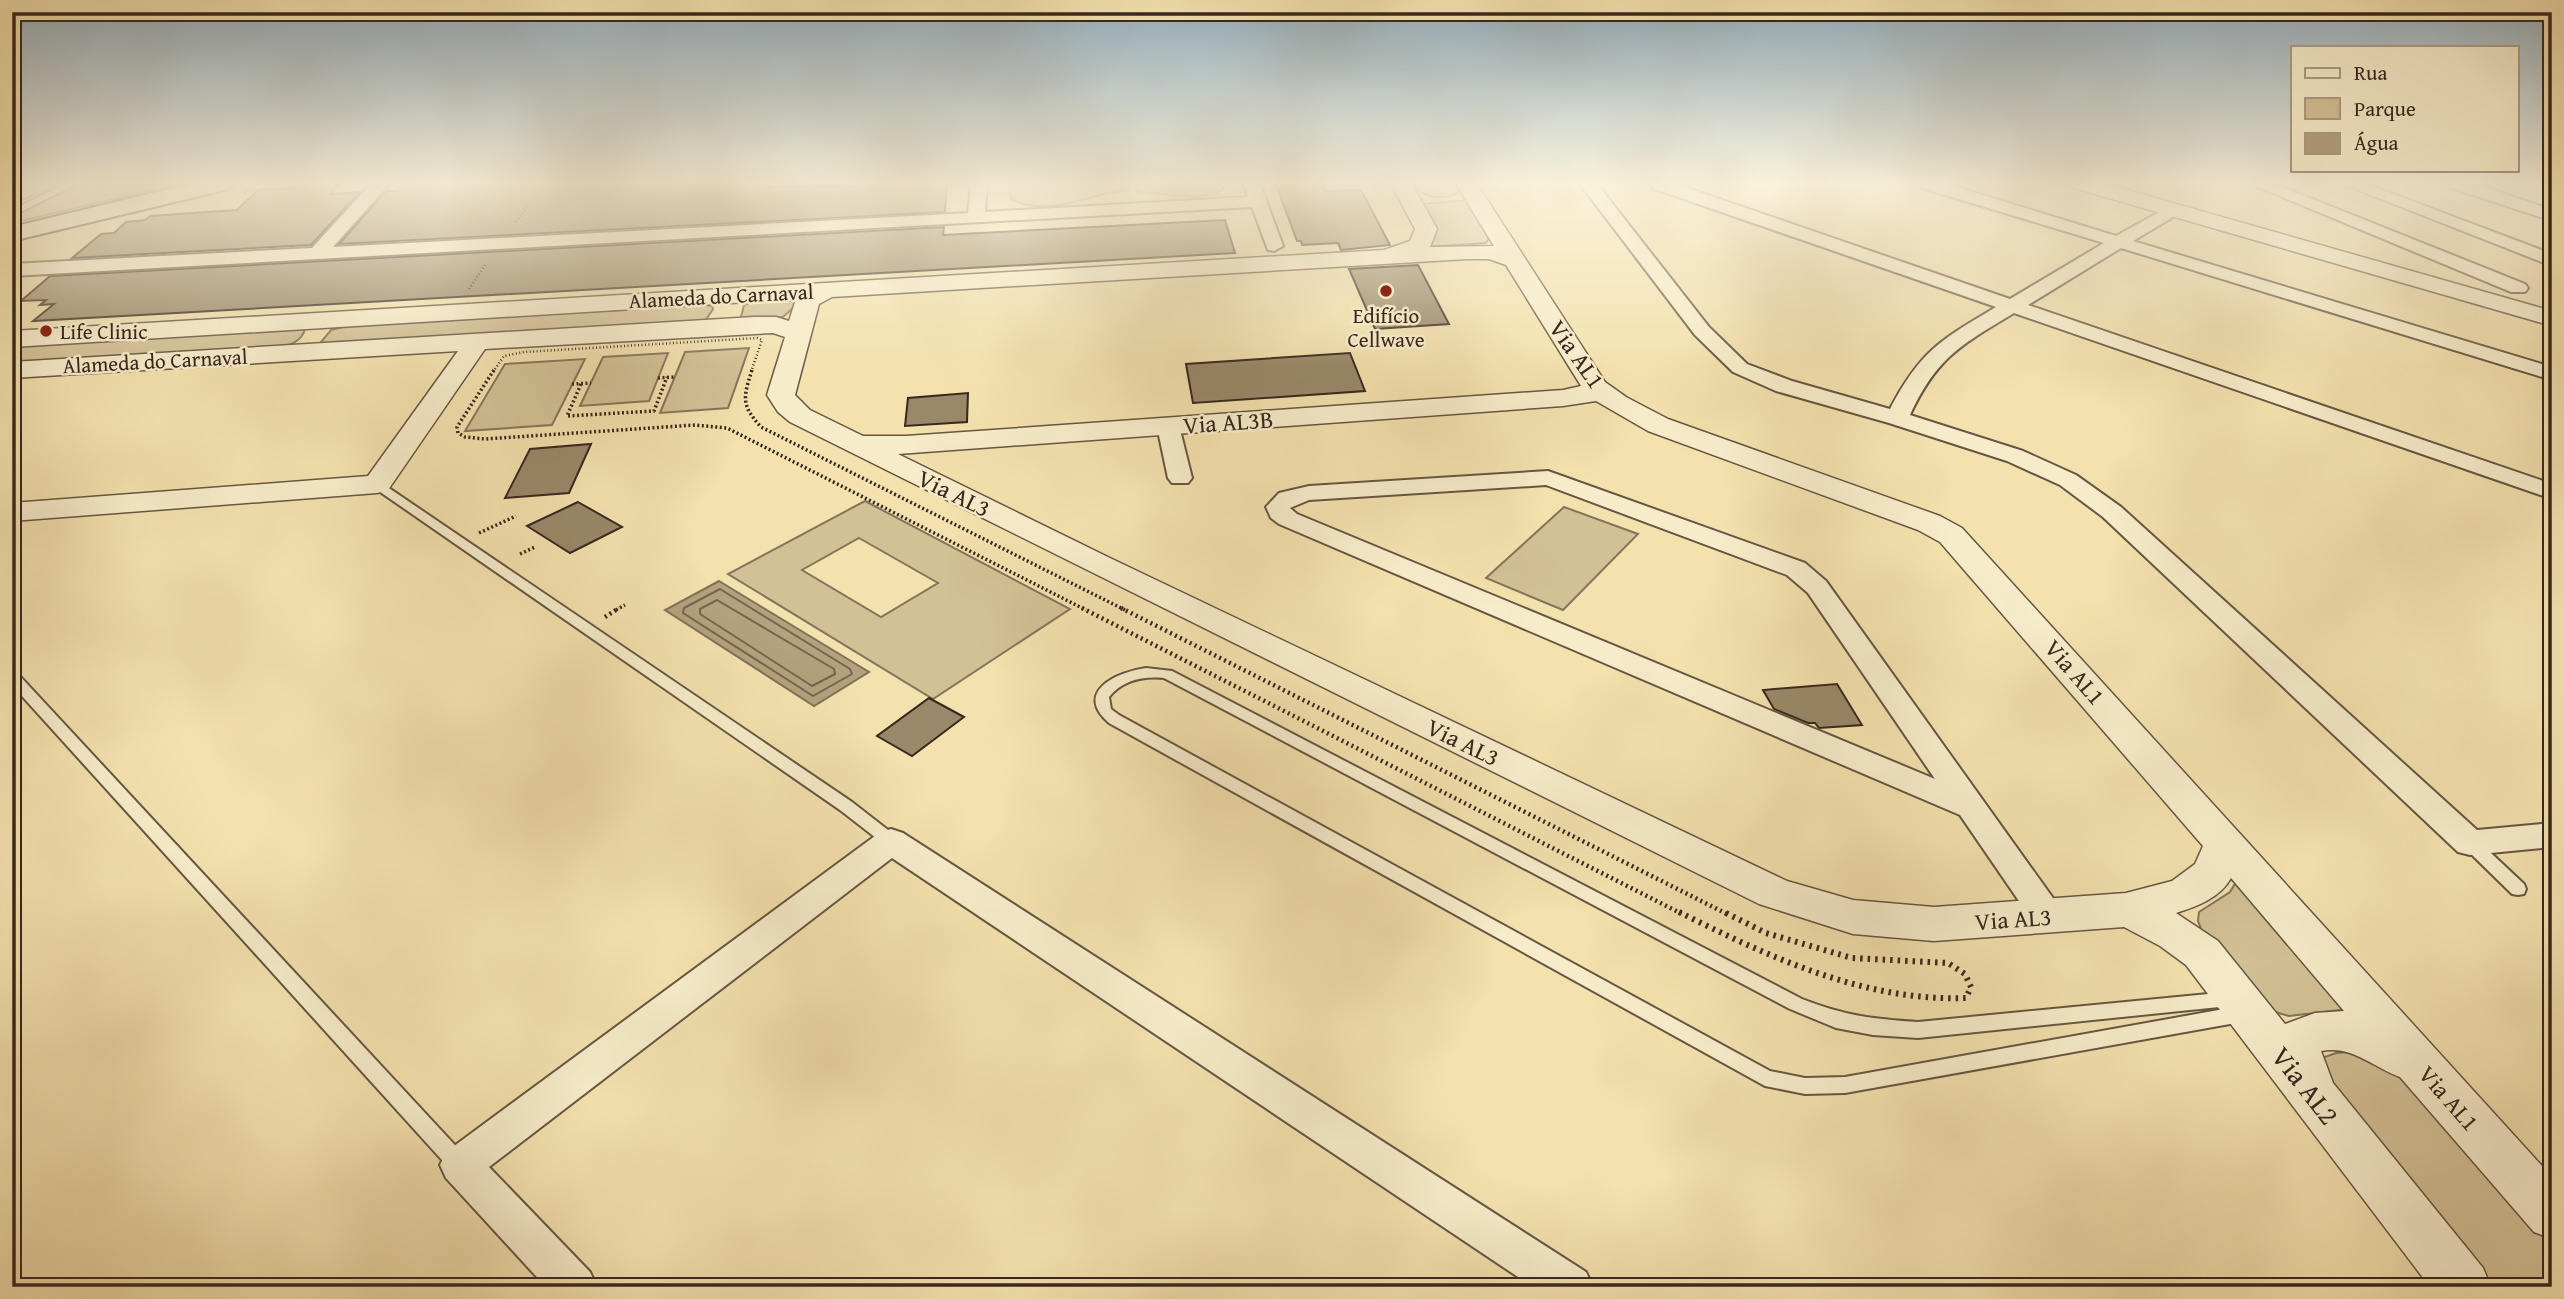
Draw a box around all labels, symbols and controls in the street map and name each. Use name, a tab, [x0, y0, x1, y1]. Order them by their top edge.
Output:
legend	[2291, 46, 2518, 172]
text: Rua	[2354, 57, 2387, 88]
text: Parque	[2354, 93, 2416, 124]
text: Água	[2354, 127, 2399, 158]
street label: Alameda do Carnaval	[628, 276, 814, 316]
marker: Edifício Cellwave	[1378, 283, 1394, 299]
place label: Edifício Cellwave	[1347, 300, 1425, 355]
street label: Via AL1	[1541, 312, 1613, 396]
place label: Life Clinic	[60, 316, 148, 347]
marker: Life Clinic	[38, 323, 54, 339]
street label: Alameda do Carnaval	[62, 341, 248, 381]
street label: Via AL3B	[1182, 401, 1274, 443]
street label: Via AL3	[912, 460, 996, 526]
street label: Via AL1	[2037, 632, 2113, 712]
street label: Via AL3	[1421, 709, 1505, 775]
street label: Via AL3	[1973, 899, 2053, 939]
street label: Via AL2	[2262, 1037, 2350, 1133]
street label: Via AL1	[2411, 1058, 2487, 1138]

